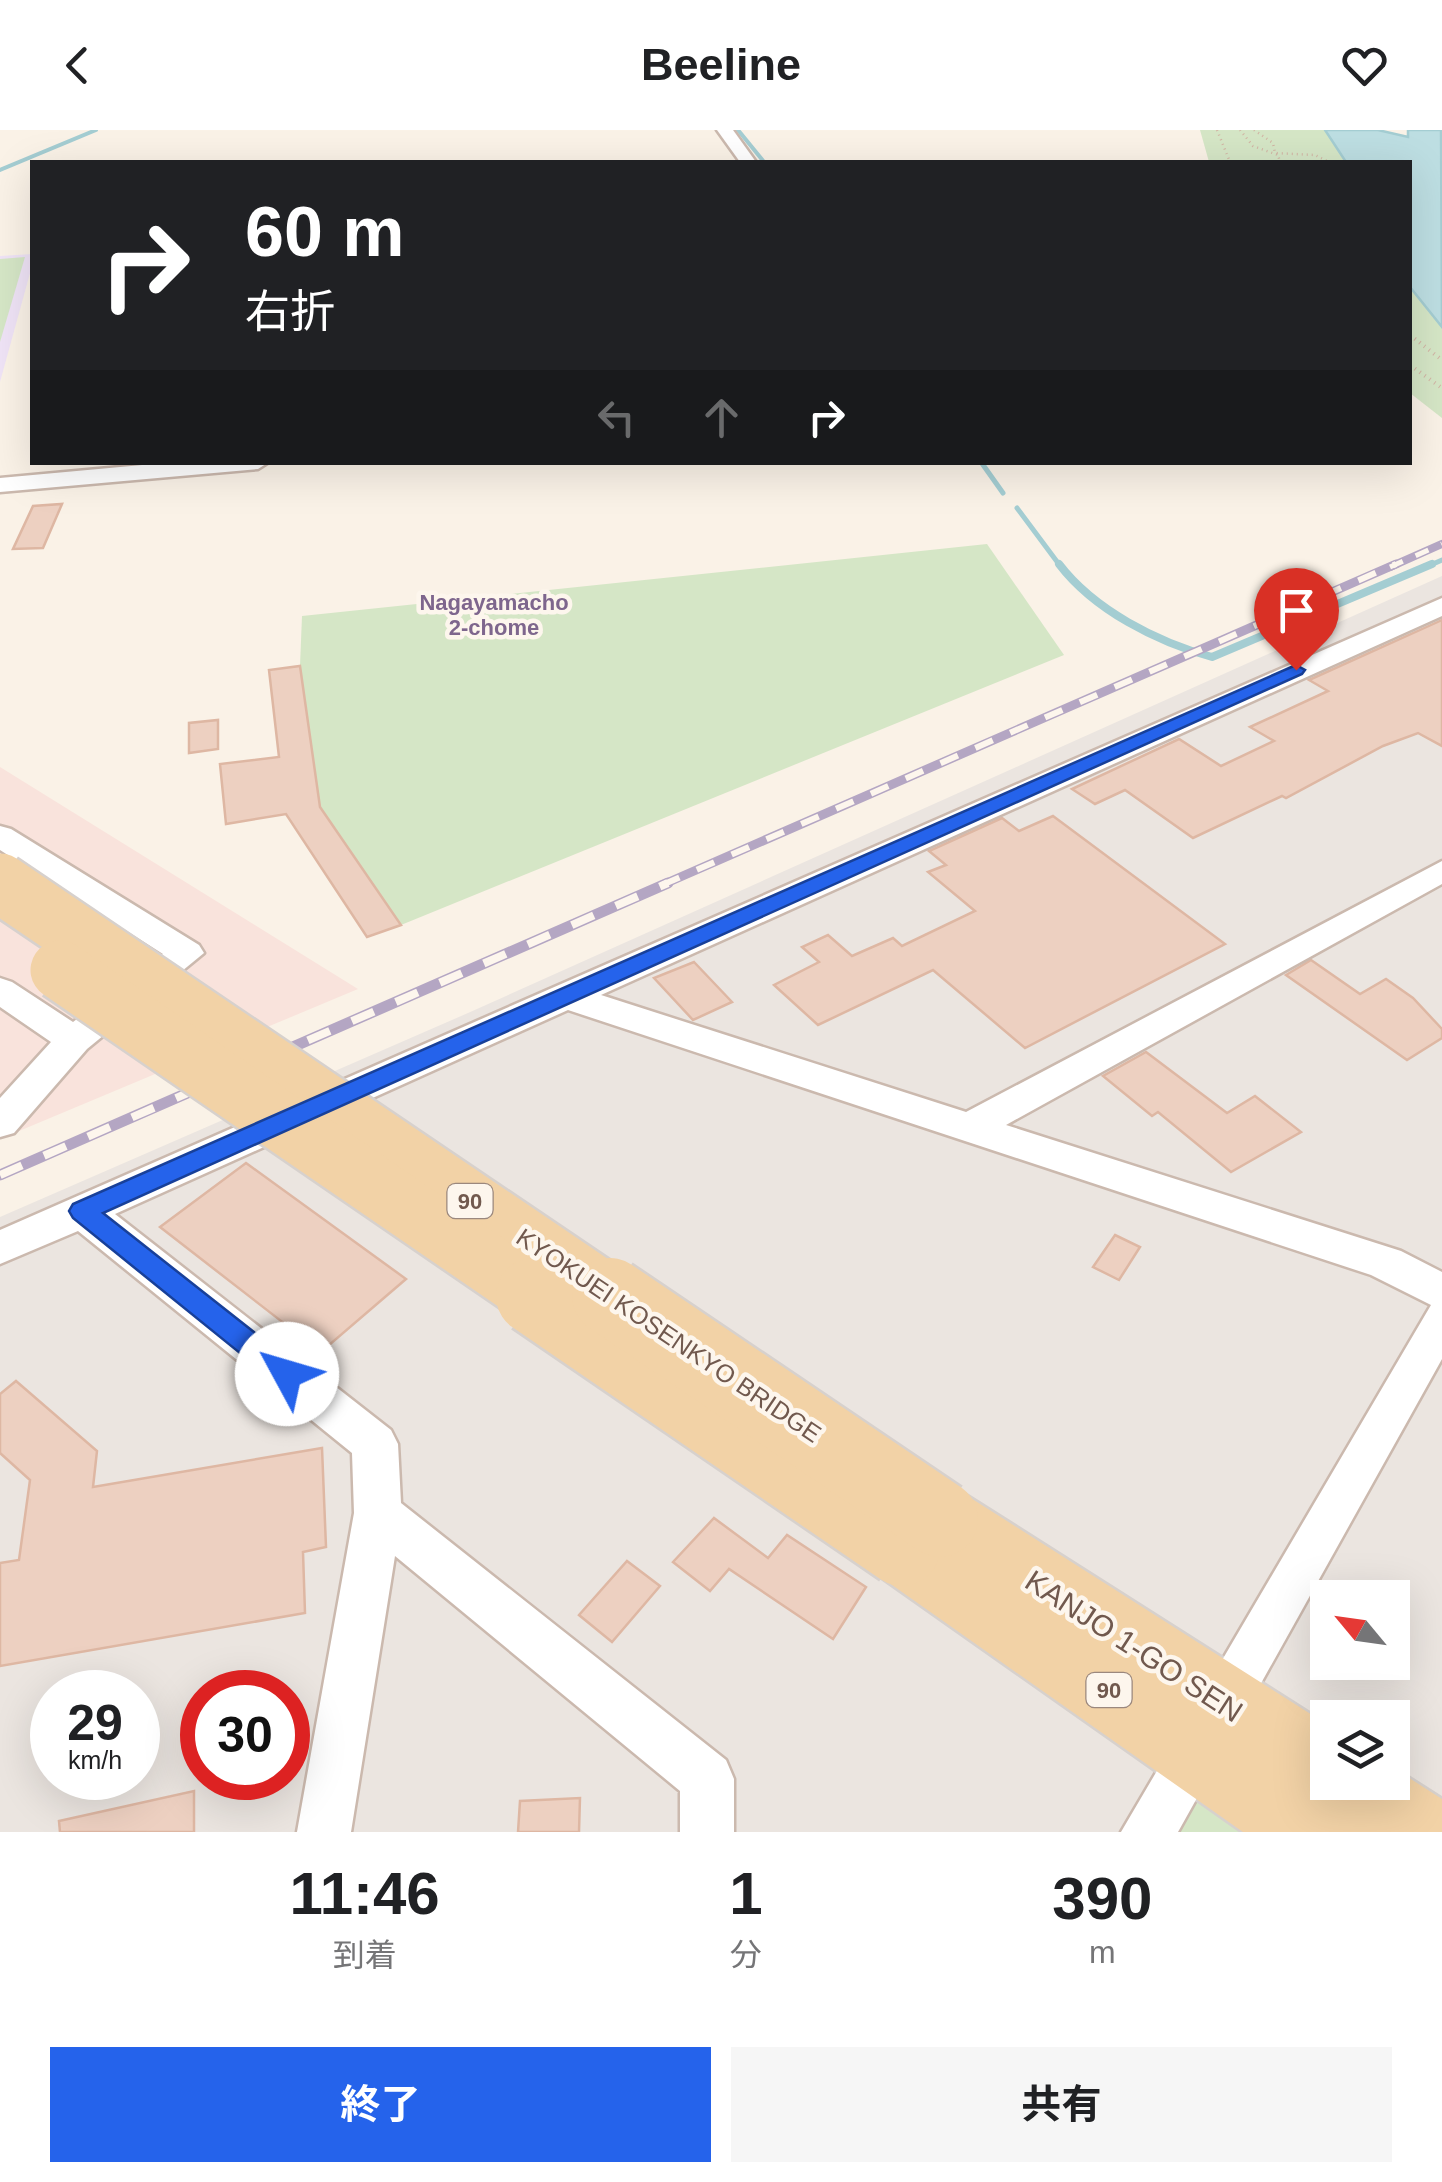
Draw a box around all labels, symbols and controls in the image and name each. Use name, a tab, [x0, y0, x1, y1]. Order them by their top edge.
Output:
icon: back	[50, 38, 105, 93]
icon: heart	[1337, 38, 1392, 93]
text: Beeline	[641, 39, 801, 90]
text: 60 m	[245, 193, 405, 271]
icon: right	[80, 200, 210, 330]
text: 右折	[245, 286, 335, 337]
icon: left	[589, 390, 644, 445]
icon: ahead	[694, 390, 749, 445]
icon: right	[799, 390, 854, 445]
pin	[1254, 568, 1339, 671]
icon: arrive	[1269, 583, 1324, 638]
district label: Nagayamacho 2-chome	[419, 590, 569, 640]
road number: 90	[448, 1184, 492, 1218]
street label: KYOKUEI KOSENKYO BRIDGE	[511, 1222, 827, 1448]
position arrow	[235, 1322, 339, 1426]
street label: KANJO 1-GO SEN	[1019, 1564, 1249, 1728]
north arrow	[1310, 1580, 1410, 1680]
map controls	[1310, 1580, 1410, 1800]
speed limit sign: 30	[180, 1670, 310, 1800]
road number: 90	[1086, 1673, 1132, 1707]
text: 29	[67, 1695, 123, 1751]
button: layers	[1310, 1700, 1410, 1800]
text: km/h	[68, 1746, 122, 1774]
text: 11:46	[290, 1860, 440, 1927]
text: 1	[729, 1860, 763, 1927]
text: 390	[1052, 1865, 1152, 1932]
text: m	[1089, 1934, 1116, 1970]
text: 到着	[333, 1937, 397, 1973]
text: 分	[730, 1937, 762, 1973]
button: 終了	[50, 2047, 711, 2162]
button: 共有	[731, 2047, 1392, 2162]

